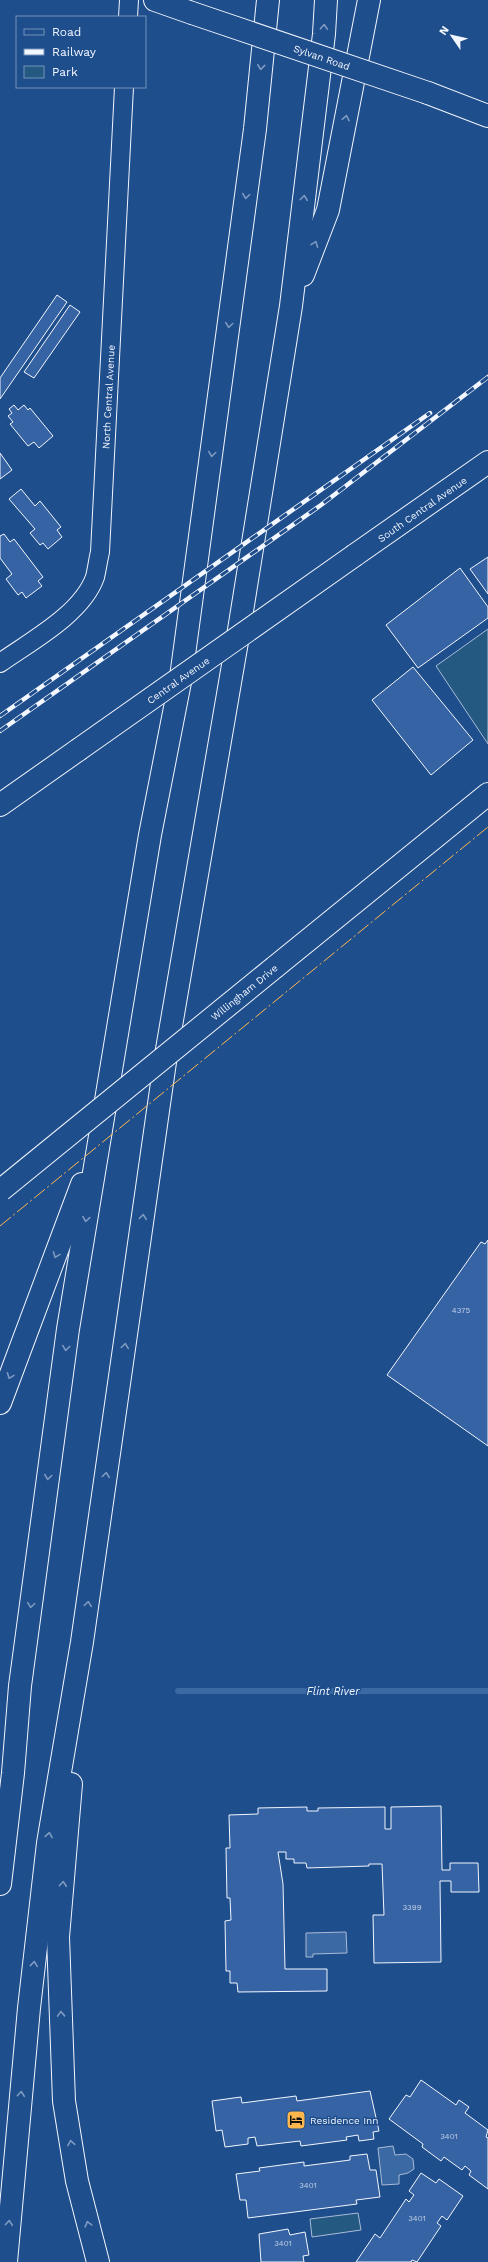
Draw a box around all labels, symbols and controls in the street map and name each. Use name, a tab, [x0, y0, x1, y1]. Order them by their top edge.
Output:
legend	[16, 16, 146, 88]
north arrow	[432, 16, 472, 56]
one-way arrow	[320, 24, 329, 30]
text: N	[436, 24, 452, 38]
text: Road	[52, 25, 81, 39]
street label: Sylvan Road	[292, 43, 351, 72]
text: Railway	[52, 45, 97, 59]
one-way arrow	[257, 64, 266, 70]
text: Park	[52, 65, 78, 79]
one-way arrow	[341, 115, 350, 121]
one-way arrow	[242, 193, 251, 199]
one-way arrow	[299, 195, 308, 201]
one-way arrow	[310, 240, 318, 247]
one-way arrow	[225, 322, 234, 328]
street label: North Central Avenue	[100, 344, 117, 449]
one-way arrow	[208, 450, 217, 457]
street label: South Central Avenue	[376, 474, 469, 544]
street label: Central Avenue	[145, 655, 212, 706]
street label: Willingham Drive	[209, 962, 280, 1023]
one-way arrow	[138, 1214, 147, 1221]
one-way arrow	[82, 1216, 91, 1222]
one-way arrow	[52, 1251, 60, 1258]
house number: 4375	[452, 1306, 471, 1315]
one-way arrow	[120, 1343, 129, 1349]
one-way arrow	[62, 1345, 71, 1351]
one-way arrow	[7, 1373, 15, 1380]
one-way arrow	[101, 1472, 110, 1478]
one-way arrow	[44, 1474, 53, 1480]
one-way arrow	[83, 1600, 92, 1607]
one-way arrow	[27, 1602, 36, 1609]
water label: Flint River	[306, 1685, 360, 1698]
one-way arrow	[44, 1832, 53, 1838]
one-way arrow	[58, 1881, 67, 1887]
house number: 3399	[402, 1903, 422, 1912]
one-way arrow	[29, 1961, 38, 1967]
one-way arrow	[57, 2011, 65, 2017]
one-way arrow	[16, 2091, 25, 2097]
hotel icon: Residence Inn	[285, 2109, 307, 2131]
place label: Residence Inn	[310, 2115, 378, 2126]
house number: 3401	[440, 2132, 458, 2141]
one-way arrow	[67, 2140, 76, 2146]
house number: 3401	[299, 2181, 317, 2190]
house number: 3401	[408, 2214, 426, 2223]
one-way arrow	[5, 2220, 14, 2226]
one-way arrow	[85, 2221, 93, 2227]
house number: 3401	[274, 2239, 292, 2248]

